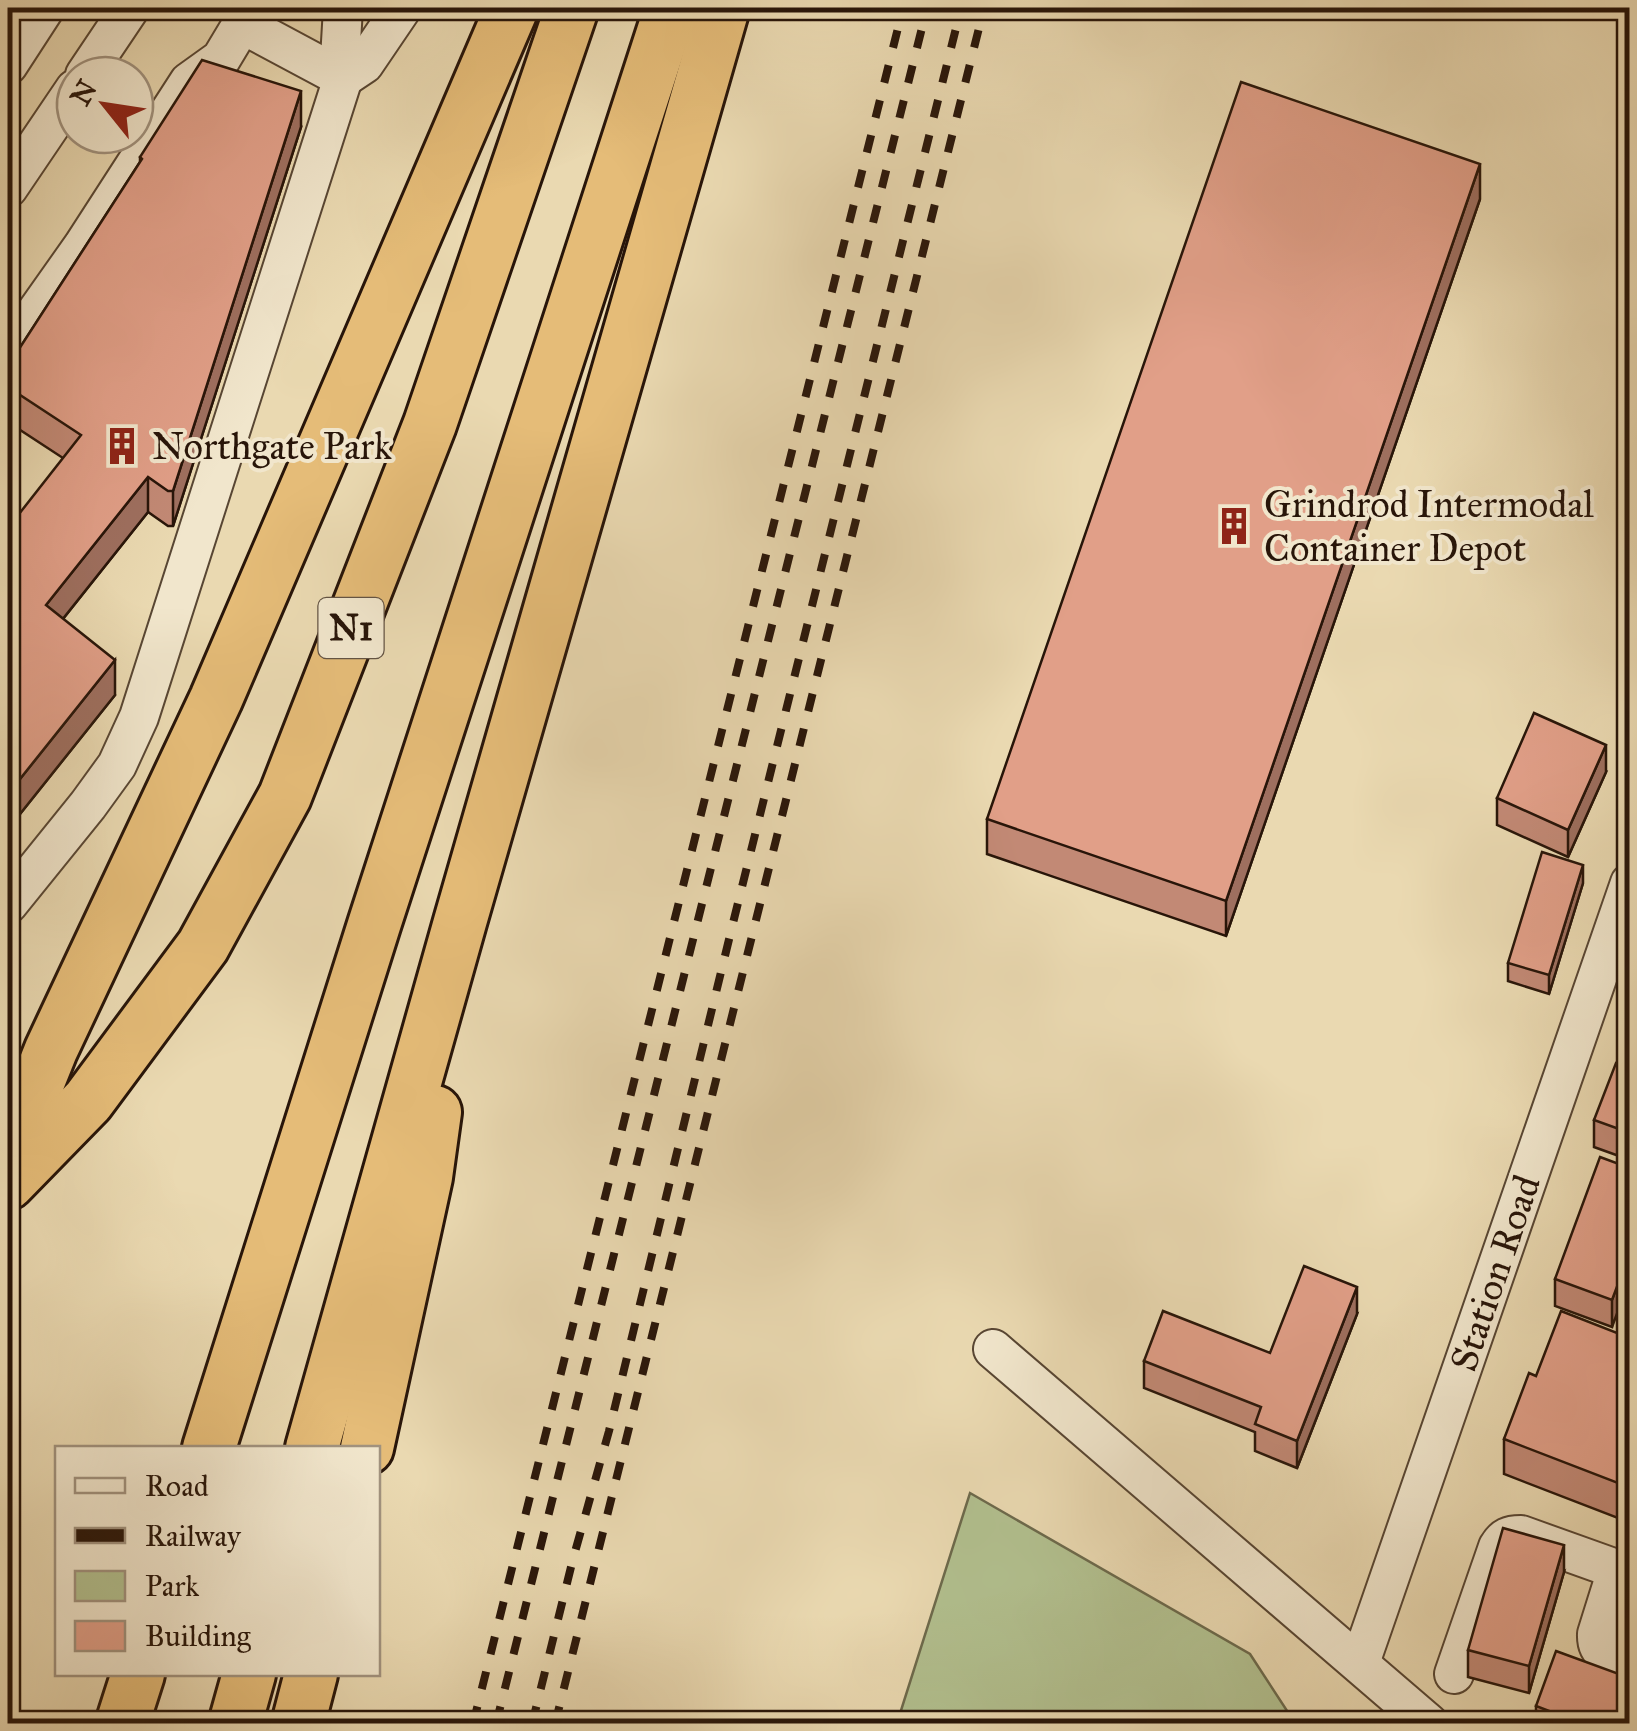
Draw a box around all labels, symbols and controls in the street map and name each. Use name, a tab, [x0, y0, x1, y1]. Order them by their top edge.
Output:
north arrow	[55, 55, 155, 155]
text: N	[63, 73, 105, 112]
place label: Northgate Park	[152, 423, 392, 469]
building icon: Northgate Park	[101, 425, 143, 467]
place label: Grindrod Intermodal Container Depot	[1264, 481, 1594, 571]
building icon: Grindrod Intermodal Container Depot	[1213, 505, 1255, 547]
road number: N1	[318, 598, 384, 658]
street label: Station Road	[1440, 1169, 1550, 1377]
legend	[55, 1446, 380, 1676]
text: Road	[145, 1468, 209, 1504]
text: Railway	[145, 1518, 242, 1554]
text: Park	[145, 1568, 199, 1604]
text: Building	[145, 1618, 252, 1654]

